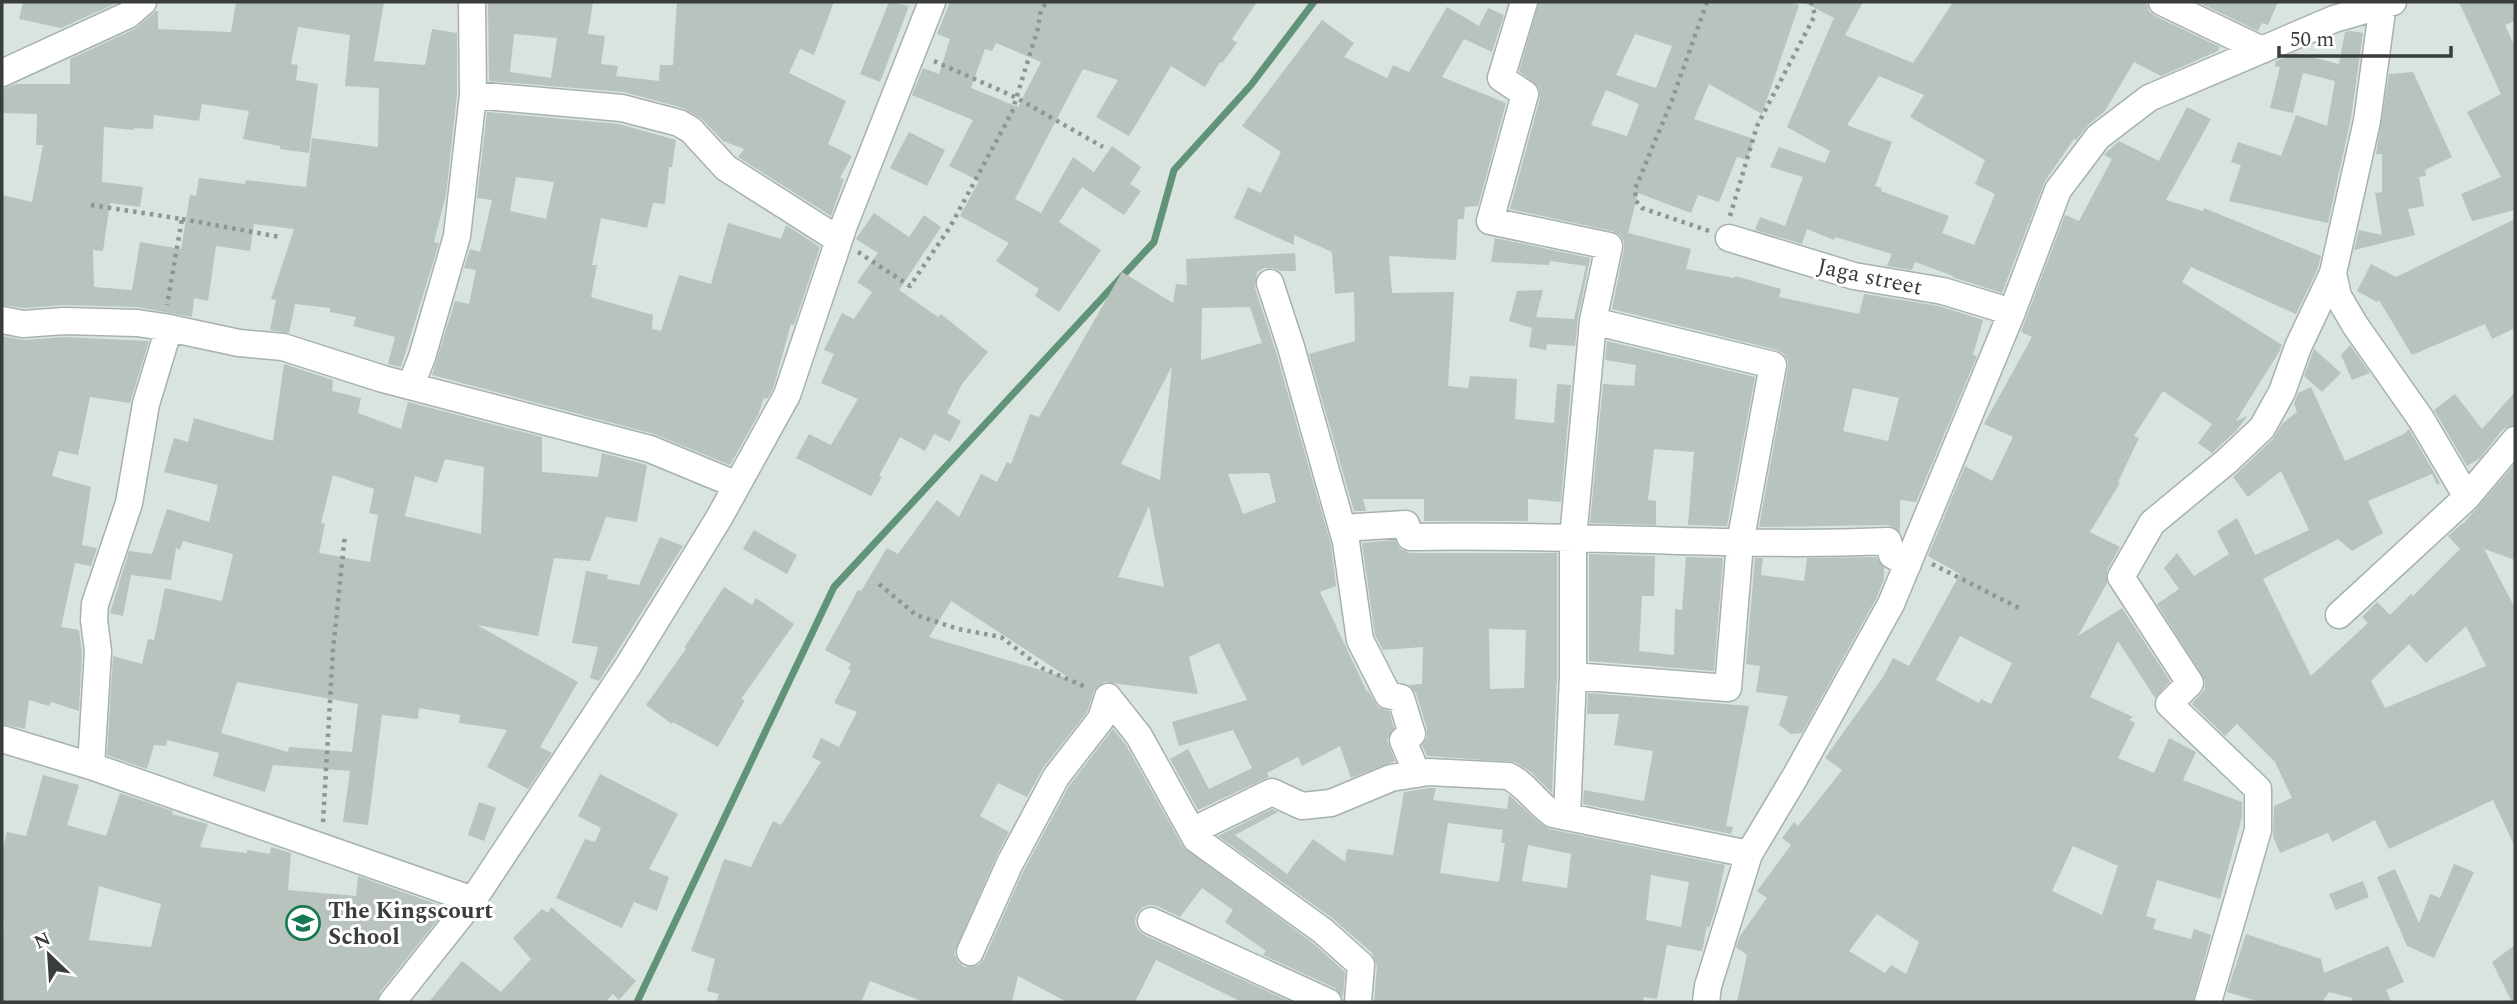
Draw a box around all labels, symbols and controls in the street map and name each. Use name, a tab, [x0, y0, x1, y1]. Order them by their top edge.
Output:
scale bar	[2279, 14, 2450, 58]
text: 50 m	[2290, 24, 2334, 56]
street label: Jaga street	[1814, 249, 1925, 306]
place label: The Kingscourt School	[328, 894, 493, 955]
school or university icon: The Kingscourt School	[284, 904, 322, 942]
north arrow	[14, 920, 84, 990]
text: N	[29, 925, 56, 957]

